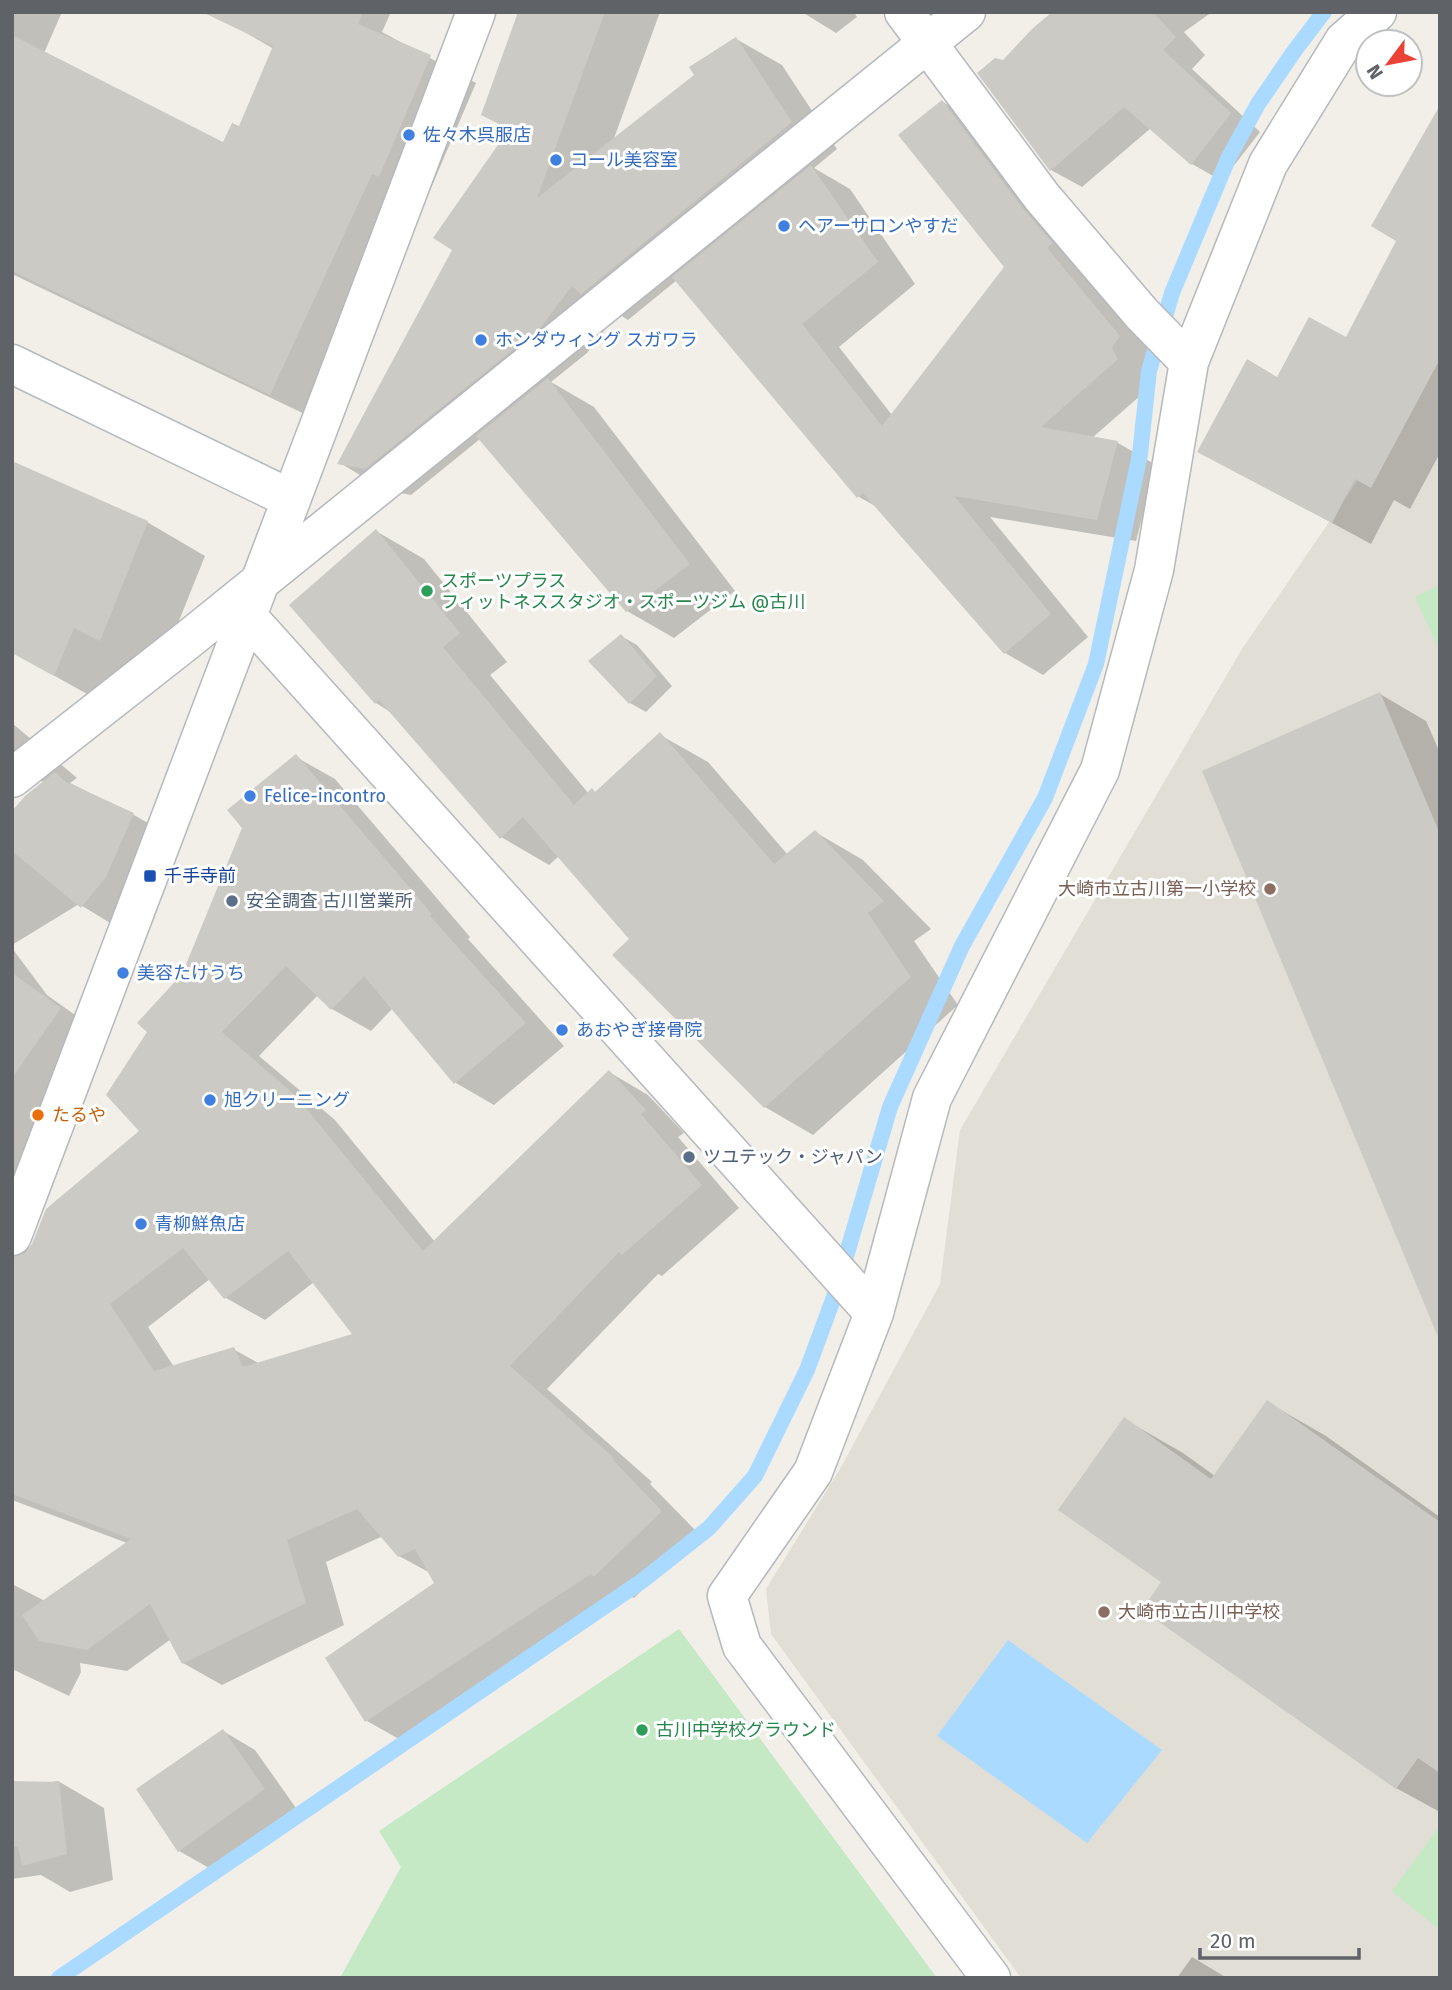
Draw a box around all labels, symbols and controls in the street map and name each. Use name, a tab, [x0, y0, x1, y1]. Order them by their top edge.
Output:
north arrow	[1354, 28, 1424, 98]
text: N	[1362, 60, 1388, 83]
place label: 佐々木呉服店	[423, 124, 531, 146]
marker: 佐々木呉服店	[401, 127, 417, 143]
place label: コール美容室	[570, 149, 678, 171]
marker: コール美容室	[548, 152, 564, 168]
place label: ヘアーサロンやすだ	[798, 215, 959, 237]
marker: ヘアーサロンやすだ	[776, 218, 792, 234]
place label: ホンダウィング スガワラ	[495, 329, 698, 351]
marker: ホンダウィング スガワラ	[473, 332, 489, 348]
place label: スポーツプラス フィットネススタジオ・スポーツジム @古川	[441, 570, 805, 613]
marker: スポーツプラス フィットネススタジオ・スポーツジム @古川	[419, 583, 435, 599]
place label: Felice-incontro	[264, 785, 386, 807]
marker: Felice-incontro	[242, 788, 258, 804]
place label: 千手寺前	[164, 865, 236, 887]
marker: 千手寺前	[142, 868, 158, 884]
place label: 大崎市立古川第一小学校	[1058, 878, 1256, 900]
marker: 大崎市立古川第一小学校	[1262, 881, 1278, 897]
place label: 安全調査 古川営業所	[246, 890, 413, 912]
marker: 安全調査 古川営業所	[224, 893, 240, 909]
place label: 美容たけうち	[137, 962, 245, 984]
marker: 美容たけうち	[115, 965, 131, 981]
place label: あおやぎ接骨院	[576, 1019, 702, 1041]
marker: あおやぎ接骨院	[554, 1022, 570, 1038]
place label: 旭クリーニング	[224, 1089, 350, 1111]
marker: 旭クリーニング	[202, 1092, 218, 1108]
place label: たるや	[52, 1104, 106, 1126]
marker: たるや	[30, 1107, 46, 1123]
place label: ツユテック・ジャパン	[703, 1146, 883, 1168]
marker: ツユテック・ジャパン	[681, 1149, 697, 1165]
place label: 青柳鮮魚店	[155, 1213, 245, 1235]
marker: 青柳鮮魚店	[133, 1216, 149, 1232]
place label: 大崎市立古川中学校	[1118, 1601, 1280, 1623]
marker: 大崎市立古川中学校	[1096, 1604, 1112, 1620]
place label: 古川中学校グラウンド	[656, 1719, 836, 1741]
marker: 古川中学校グラウンド	[634, 1722, 650, 1738]
scale bar	[1200, 1916, 1359, 1960]
text: 20 m	[1210, 1928, 1256, 1954]

